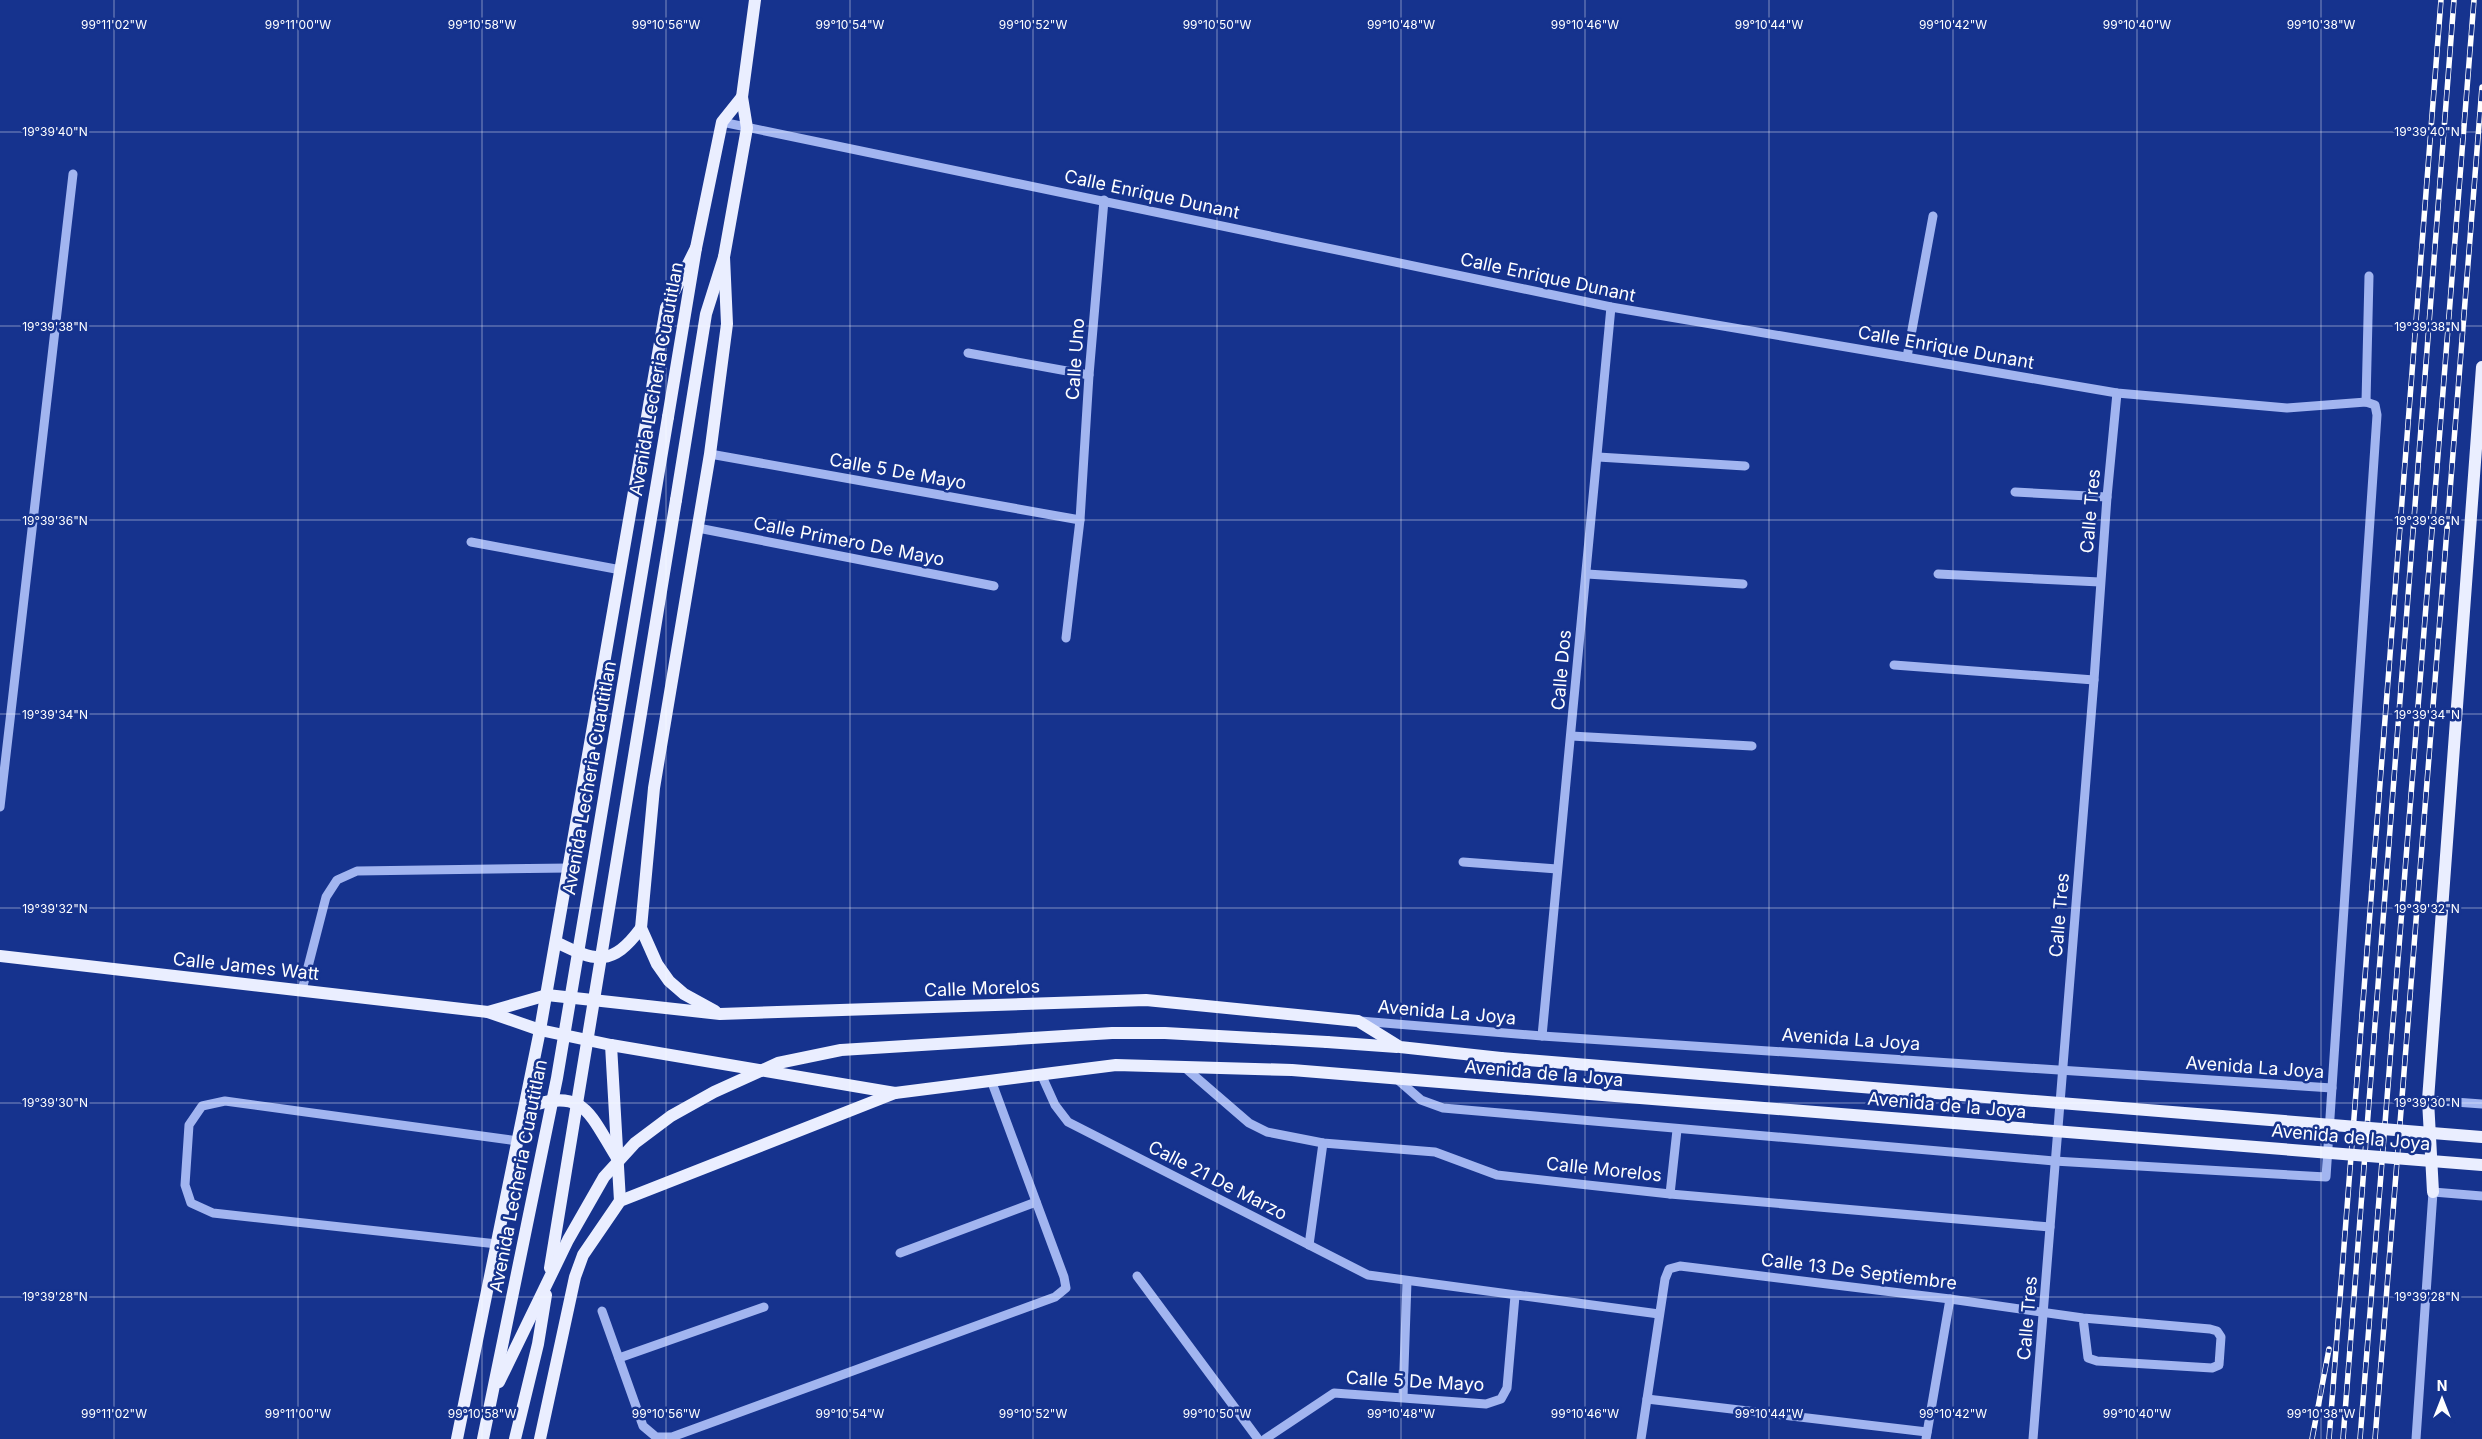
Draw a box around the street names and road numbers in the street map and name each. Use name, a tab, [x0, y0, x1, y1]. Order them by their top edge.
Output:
street label: Calle Enrique Dunant	[1063, 165, 1242, 223]
street label: Calle Enrique Dunant	[1459, 248, 1638, 306]
street label: Avenida Lecheria Cuautitlan	[625, 260, 687, 498]
street label: Calle Uno	[1062, 317, 1088, 401]
street label: Calle Enrique Dunant	[1856, 321, 2036, 373]
street label: Calle 5 De Mayo	[828, 449, 968, 493]
street label: Calle Tres	[2076, 468, 2104, 554]
street label: Calle Primero De Mayo	[752, 512, 946, 570]
street label: Calle Dos	[1547, 629, 1575, 711]
street label: Avenida Lecheria Cuautitlan	[558, 659, 620, 897]
street label: Calle Tres	[2045, 872, 2073, 958]
street label: Calle James Watt	[172, 948, 320, 984]
street label: Calle Morelos	[924, 975, 1040, 1001]
street label: Avenida La Joya	[1377, 995, 1517, 1029]
street label: Avenida La Joya	[1781, 1024, 1921, 1054]
street label: Avenida La Joya	[2185, 1052, 2325, 1082]
street label: Avenida de la Joya	[1464, 1056, 1624, 1090]
street label: Avenida Lecheria Cuautitlan	[485, 1058, 551, 1294]
street label: Avenida de la Joya	[1867, 1088, 2027, 1122]
street label: Avenida de la Joya	[2271, 1120, 2431, 1154]
street label: Calle 21 De Marzo	[1145, 1136, 1291, 1224]
street label: Calle Morelos	[1545, 1152, 1663, 1186]
street label: Calle 13 De Septiembre	[1760, 1249, 1958, 1293]
street label: Calle Tres	[2013, 1275, 2041, 1361]
street label: Calle 5 De Mayo	[1345, 1367, 1485, 1395]

